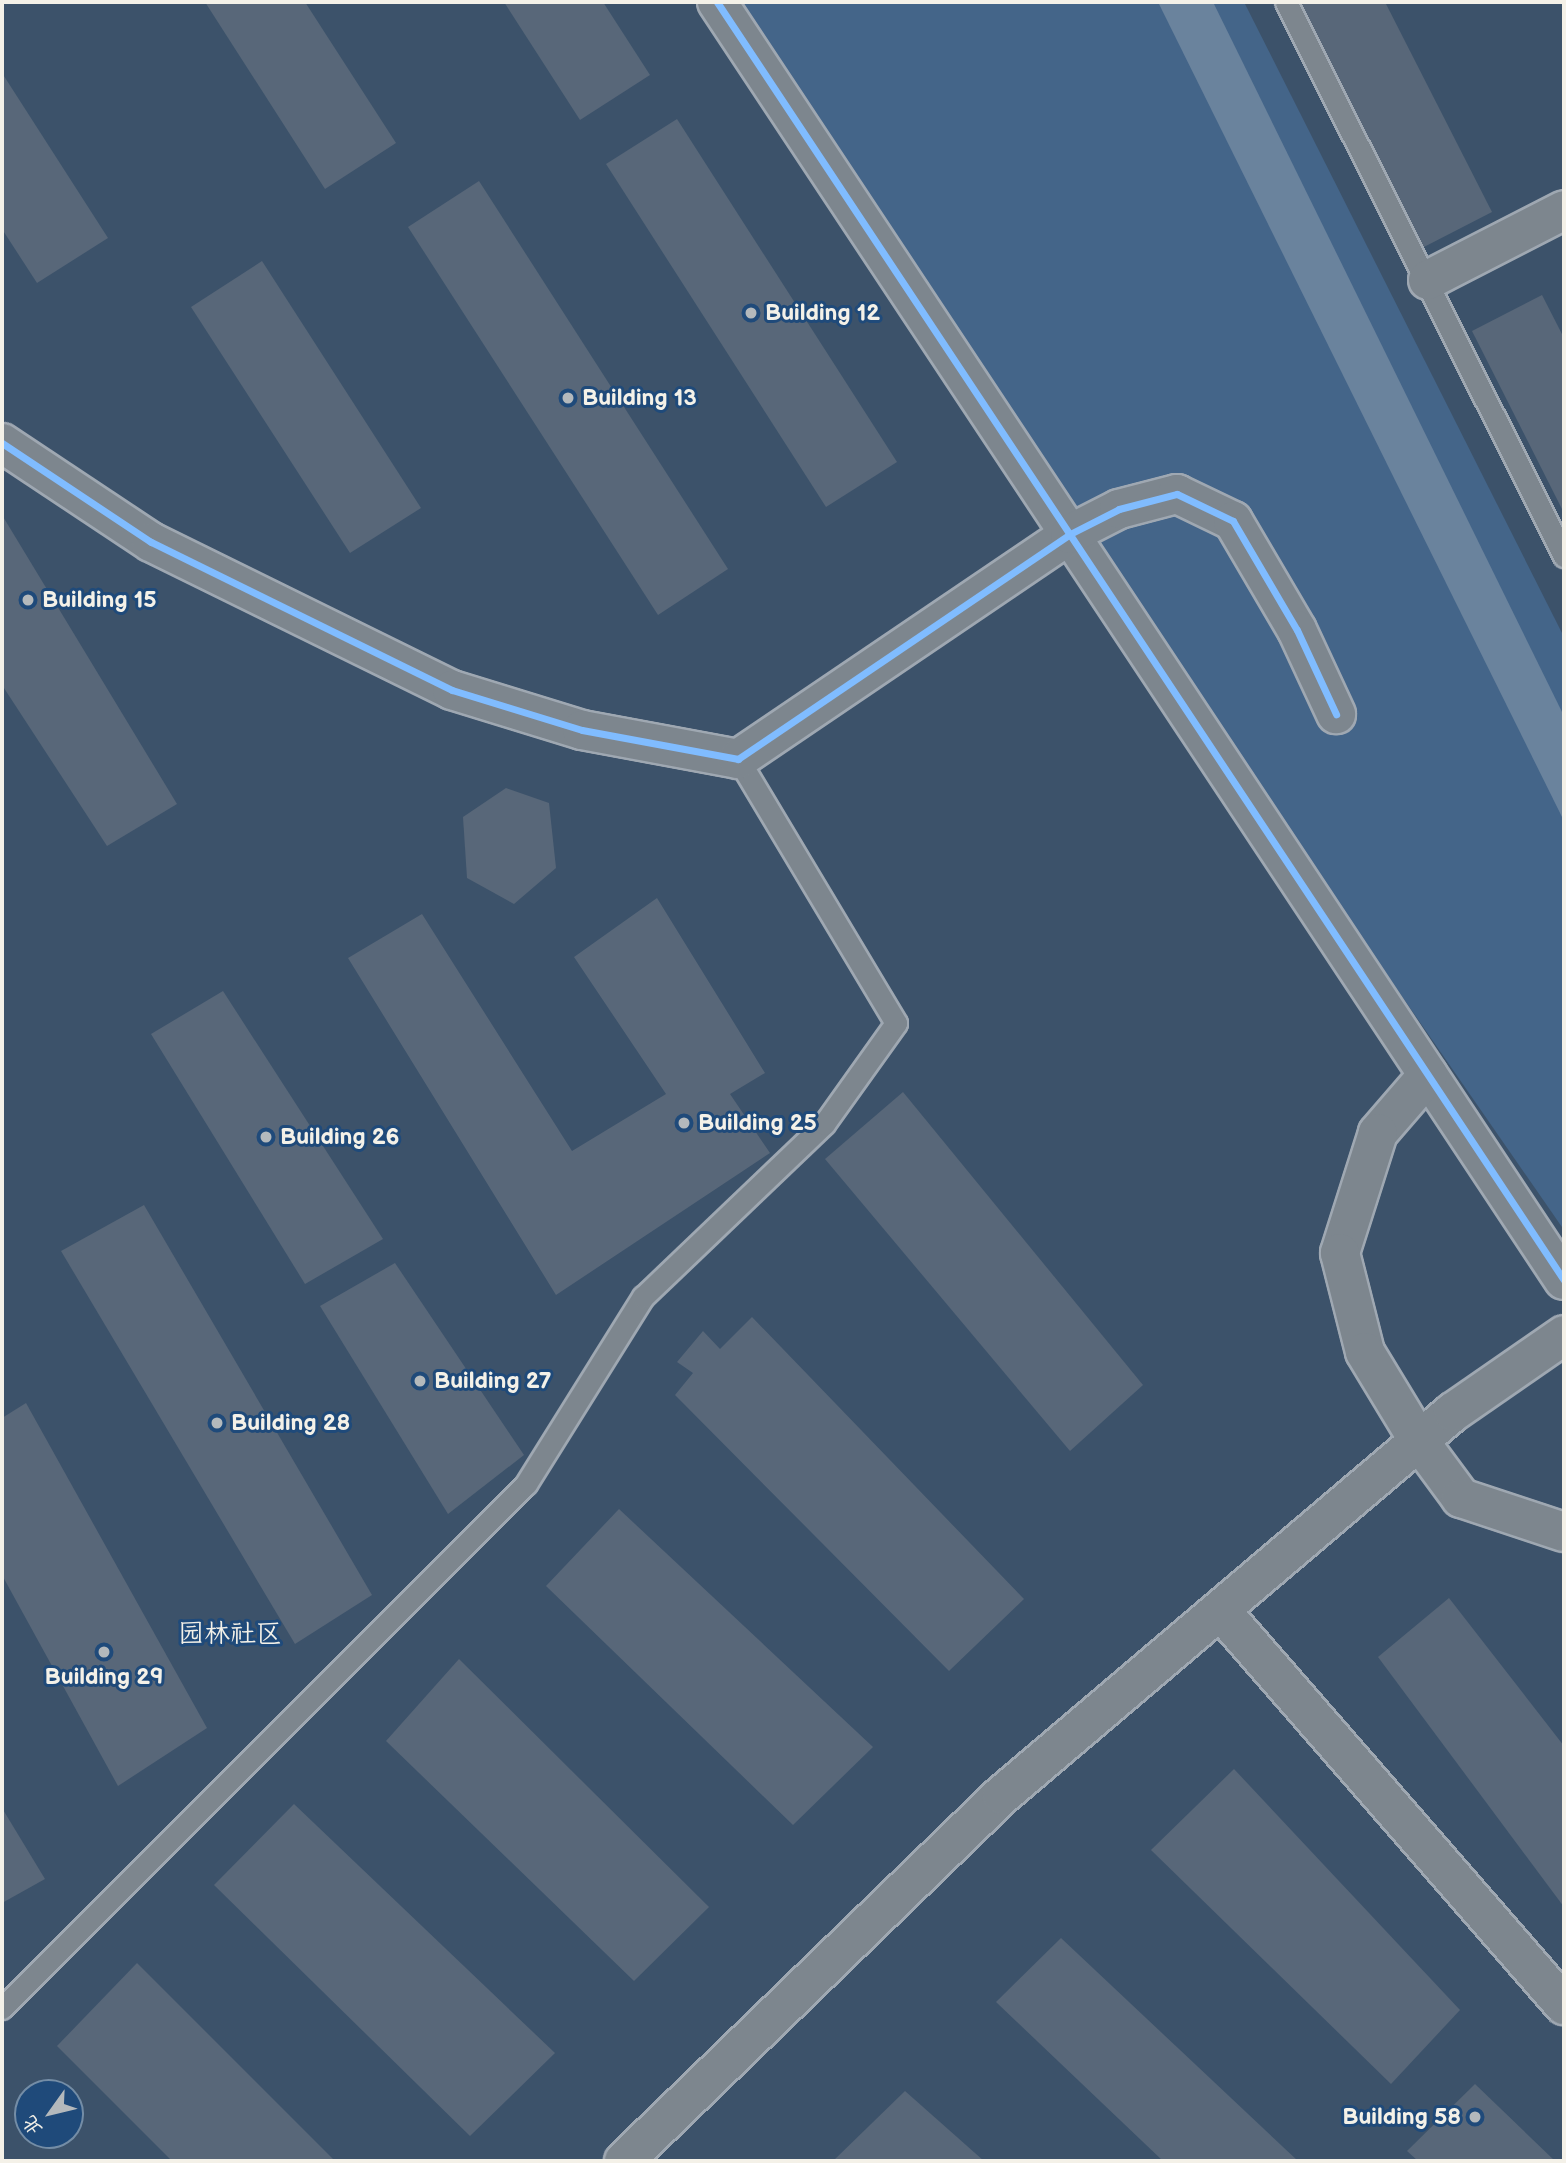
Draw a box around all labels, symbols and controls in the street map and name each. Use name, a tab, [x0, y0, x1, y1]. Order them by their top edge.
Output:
place label: Building 12	[765, 299, 880, 327]
marker: Building 12	[743, 305, 759, 321]
place label: Building 13	[582, 384, 697, 412]
marker: Building 13	[560, 390, 576, 406]
place label: Building 15	[42, 586, 157, 614]
marker: Building 15	[20, 592, 36, 608]
place label: Building 25	[698, 1109, 817, 1137]
marker: Building 25	[676, 1115, 692, 1131]
place label: Building 26	[280, 1123, 399, 1151]
marker: Building 26	[258, 1129, 274, 1145]
place label: Building 27	[434, 1367, 552, 1395]
marker: Building 27	[412, 1373, 428, 1389]
place label: Building 28	[231, 1409, 350, 1437]
marker: Building 28	[209, 1415, 225, 1431]
district label: 园林社区	[178, 1619, 282, 1651]
marker: Building 29	[96, 1644, 112, 1660]
place label: Building 29	[45, 1663, 163, 1691]
north arrow	[14, 2079, 84, 2149]
place label: Building 58	[1342, 2103, 1461, 2131]
marker: Building 58	[1467, 2109, 1483, 2125]
text: 北	[18, 2111, 48, 2139]

